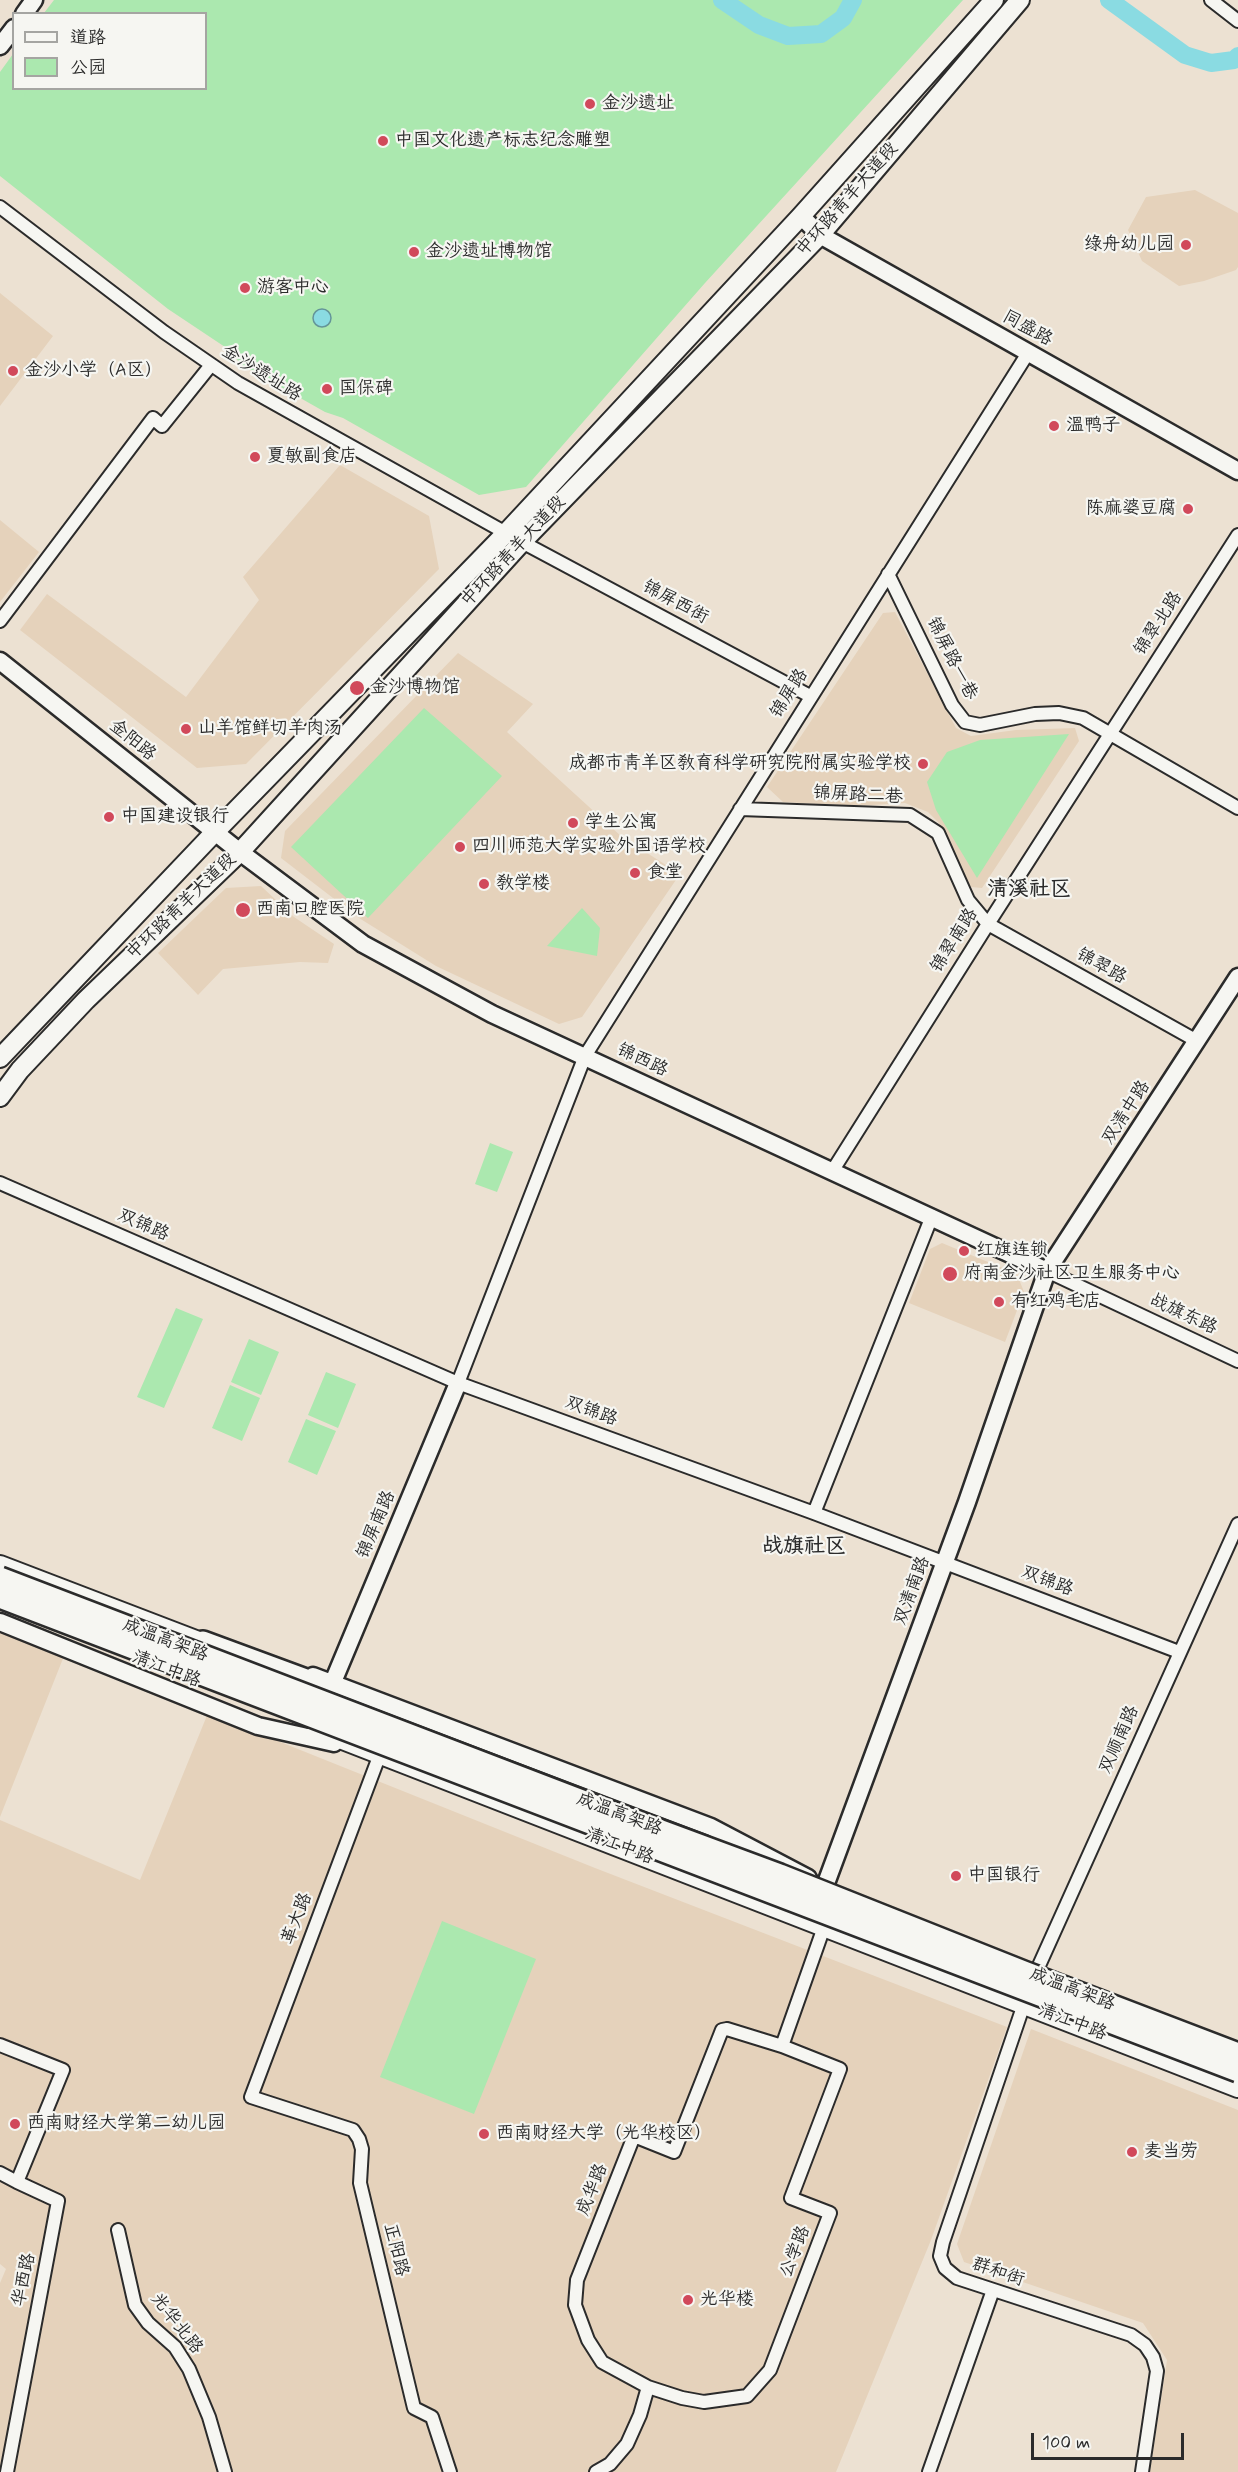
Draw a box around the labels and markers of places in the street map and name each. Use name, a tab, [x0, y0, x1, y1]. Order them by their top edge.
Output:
place label: 金沙遗址	[602, 93, 674, 115]
marker: 金沙遗址	[583, 97, 597, 111]
place label: 中国文化遗产标志纪念雕塑	[395, 130, 611, 152]
marker: 中国文化遗产标志纪念雕塑	[376, 134, 390, 148]
place label: 绿舟幼儿园	[1084, 234, 1174, 256]
marker: 绿舟幼儿园	[1179, 238, 1193, 252]
place label: 金沙遗址博物馆	[426, 241, 552, 263]
marker: 金沙遗址博物馆	[407, 245, 421, 259]
place label: 游客中心	[257, 277, 329, 299]
marker: 游客中心	[238, 281, 252, 295]
place label: 金沙小学（A区）	[25, 360, 163, 382]
marker: 金沙小学（A区）	[6, 364, 20, 378]
place label: 国保碑	[339, 378, 393, 400]
marker: 国保碑	[320, 382, 334, 396]
place label: 温鸭子	[1066, 415, 1120, 437]
marker: 温鸭子	[1047, 419, 1061, 433]
place label: 夏敏副食店	[267, 446, 357, 468]
marker: 夏敏副食店	[248, 450, 262, 464]
place label: 陈麻婆豆腐	[1086, 498, 1176, 520]
marker: 陈麻婆豆腐	[1181, 502, 1195, 516]
place label: 金沙博物馆	[370, 677, 460, 699]
marker: 金沙博物馆	[348, 679, 366, 697]
place label: 山羊馆鲜切羊肉汤	[198, 718, 342, 740]
marker: 山羊馆鲜切羊肉汤	[179, 722, 193, 736]
place label: 成都市青羊区教育科学研究院附属实验学校	[569, 753, 911, 775]
marker: 成都市青羊区教育科学研究院附属实验学校	[916, 757, 930, 771]
place label: 中国建设银行	[121, 806, 229, 828]
marker: 中国建设银行	[102, 810, 116, 824]
place label: 学生公寓	[585, 812, 657, 834]
marker: 学生公寓	[566, 816, 580, 830]
place label: 四川师范大学实验外国语学校	[472, 836, 706, 858]
marker: 四川师范大学实验外国语学校	[453, 840, 467, 854]
place label: 食堂	[647, 862, 683, 884]
marker: 食堂	[628, 866, 642, 880]
place label: 教学楼	[496, 873, 550, 895]
marker: 教学楼	[477, 877, 491, 891]
place label: 西南口腔医院	[256, 899, 364, 921]
marker: 西南口腔医院	[234, 901, 252, 919]
place label: 红旗连锁	[976, 1240, 1048, 1262]
marker: 红旗连锁	[957, 1244, 971, 1258]
place label: 府南金沙社区卫生服务中心	[964, 1263, 1180, 1285]
marker: 府南金沙社区卫生服务中心	[941, 1265, 959, 1283]
place label: 有红鸡毛店	[1011, 1291, 1101, 1313]
marker: 有红鸡毛店	[992, 1295, 1006, 1309]
place label: 中国银行	[968, 1865, 1040, 1887]
marker: 中国银行	[949, 1869, 963, 1883]
place label: 西南财经大学第二幼儿园	[27, 2113, 225, 2135]
marker: 西南财经大学第二幼儿园	[8, 2117, 22, 2131]
place label: 西南财经大学（光华校区）	[496, 2123, 712, 2145]
marker: 西南财经大学（光华校区）	[477, 2127, 491, 2141]
place label: 麦当劳	[1144, 2141, 1198, 2163]
marker: 麦当劳	[1125, 2145, 1139, 2159]
place label: 光华楼	[700, 2289, 754, 2311]
marker: 光华楼	[681, 2293, 695, 2307]

